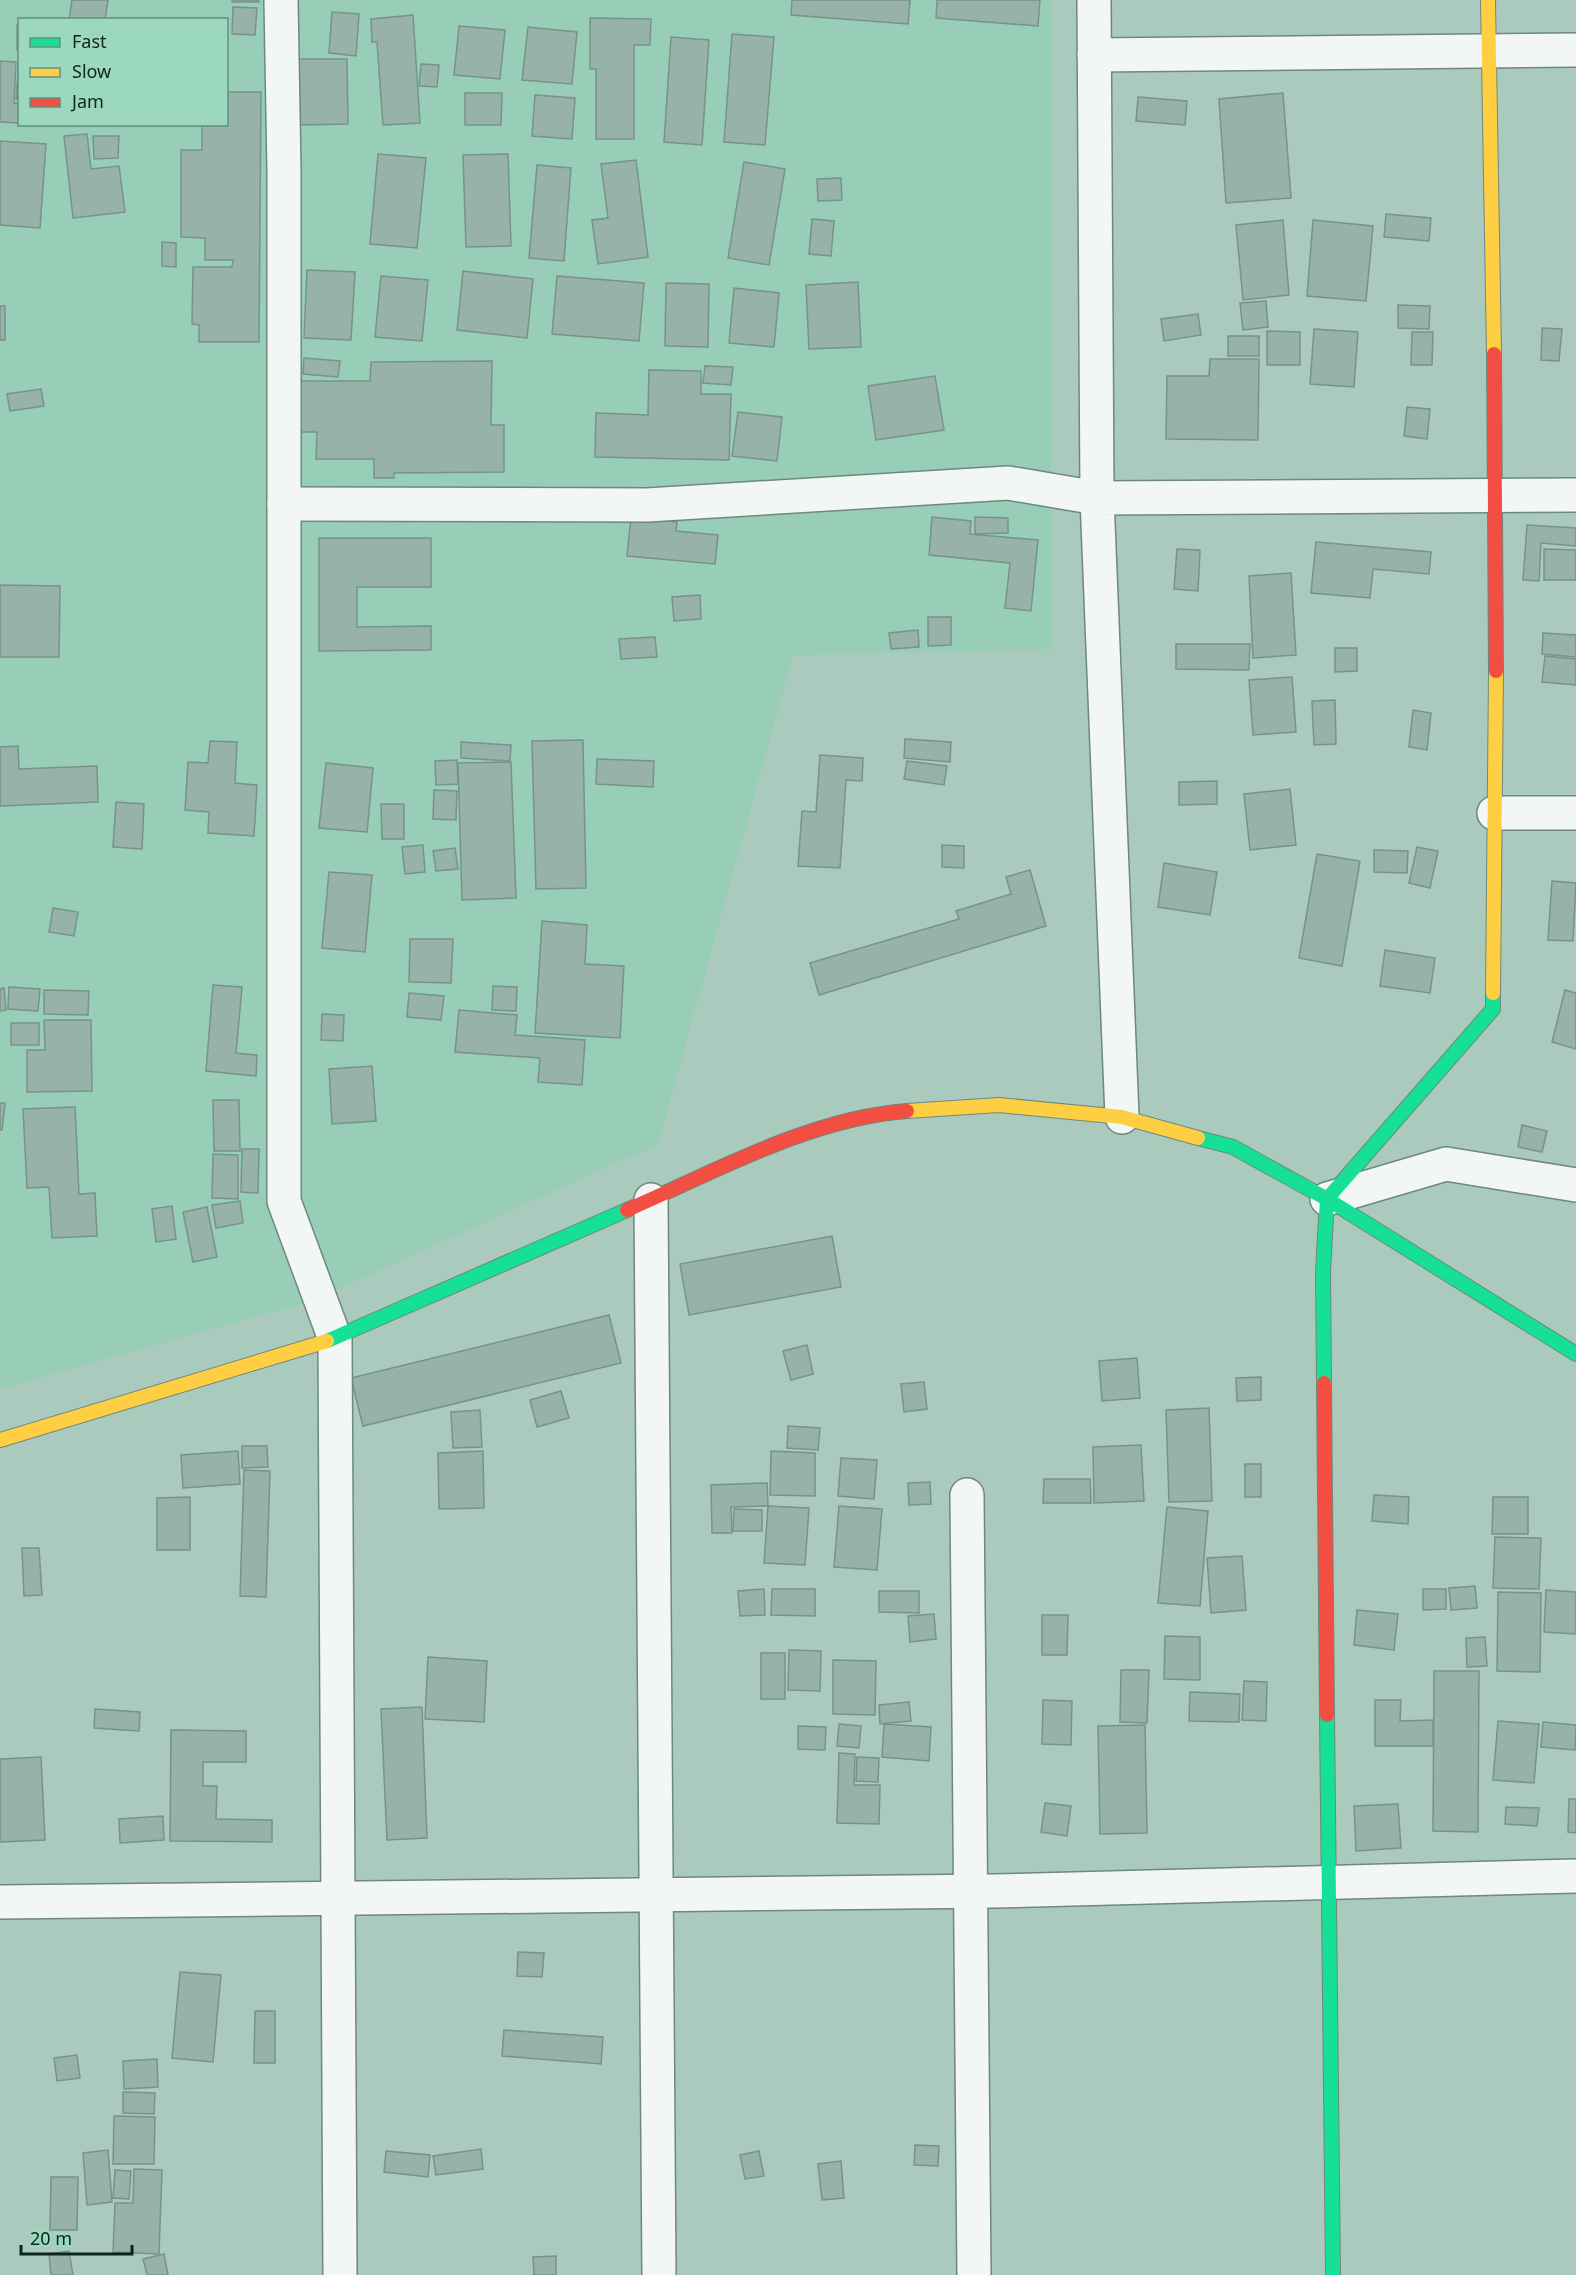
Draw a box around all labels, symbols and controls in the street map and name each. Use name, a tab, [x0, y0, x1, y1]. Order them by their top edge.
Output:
legend	[18, 18, 228, 126]
text: Fast	[72, 29, 107, 53]
text: Slow	[72, 59, 111, 83]
text: Jam	[70, 89, 104, 113]
scale bar	[21, 2218, 132, 2256]
text: 20 m	[30, 2226, 72, 2250]

